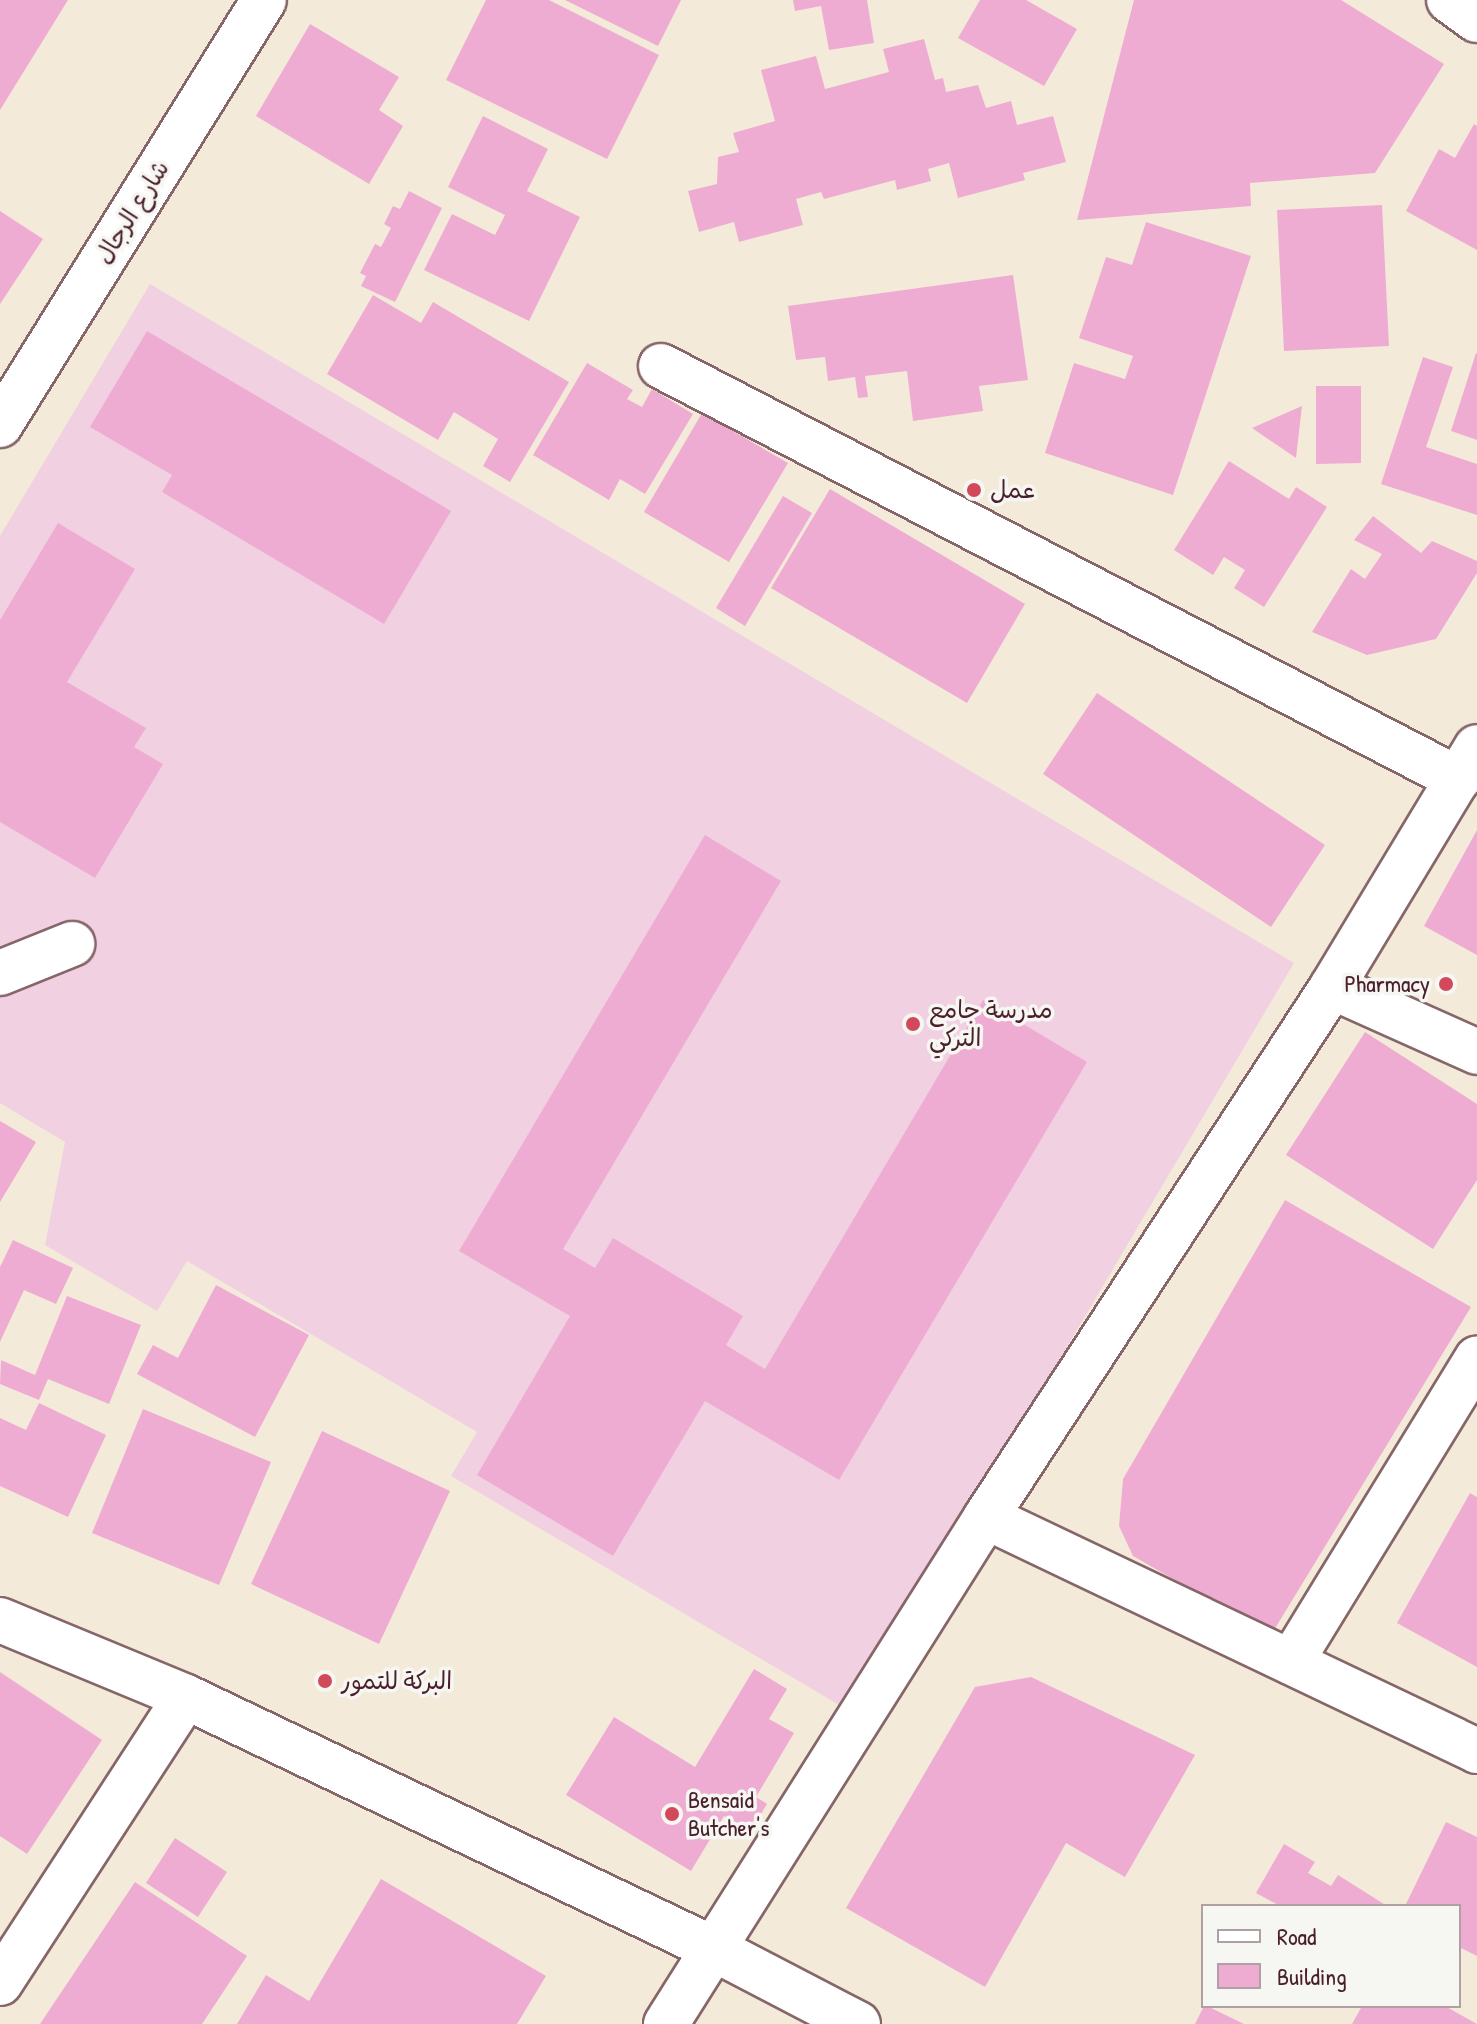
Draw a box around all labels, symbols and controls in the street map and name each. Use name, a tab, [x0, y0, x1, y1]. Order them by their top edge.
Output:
street label: شارع الرجال	[89, 155, 175, 269]
place label: عمل	[990, 476, 1035, 504]
marker: عمل	[965, 481, 983, 499]
place label: Pharmacy	[1345, 970, 1430, 998]
marker: Pharmacy	[1437, 975, 1455, 993]
place label: مدرسة جامع التركي	[929, 996, 1053, 1052]
marker: مدرسة جامع التركي	[904, 1015, 922, 1033]
place label: البركة للتمور	[341, 1667, 452, 1695]
marker: البركة للتمور	[316, 1672, 334, 1690]
place label: Bensaid Butcher's	[688, 1786, 769, 1842]
marker: Bensaid Butcher's	[663, 1805, 681, 1823]
legend	[1201, 1904, 1461, 2008]
text: Road	[1277, 1920, 1316, 1952]
text: Building	[1277, 1960, 1347, 1992]

